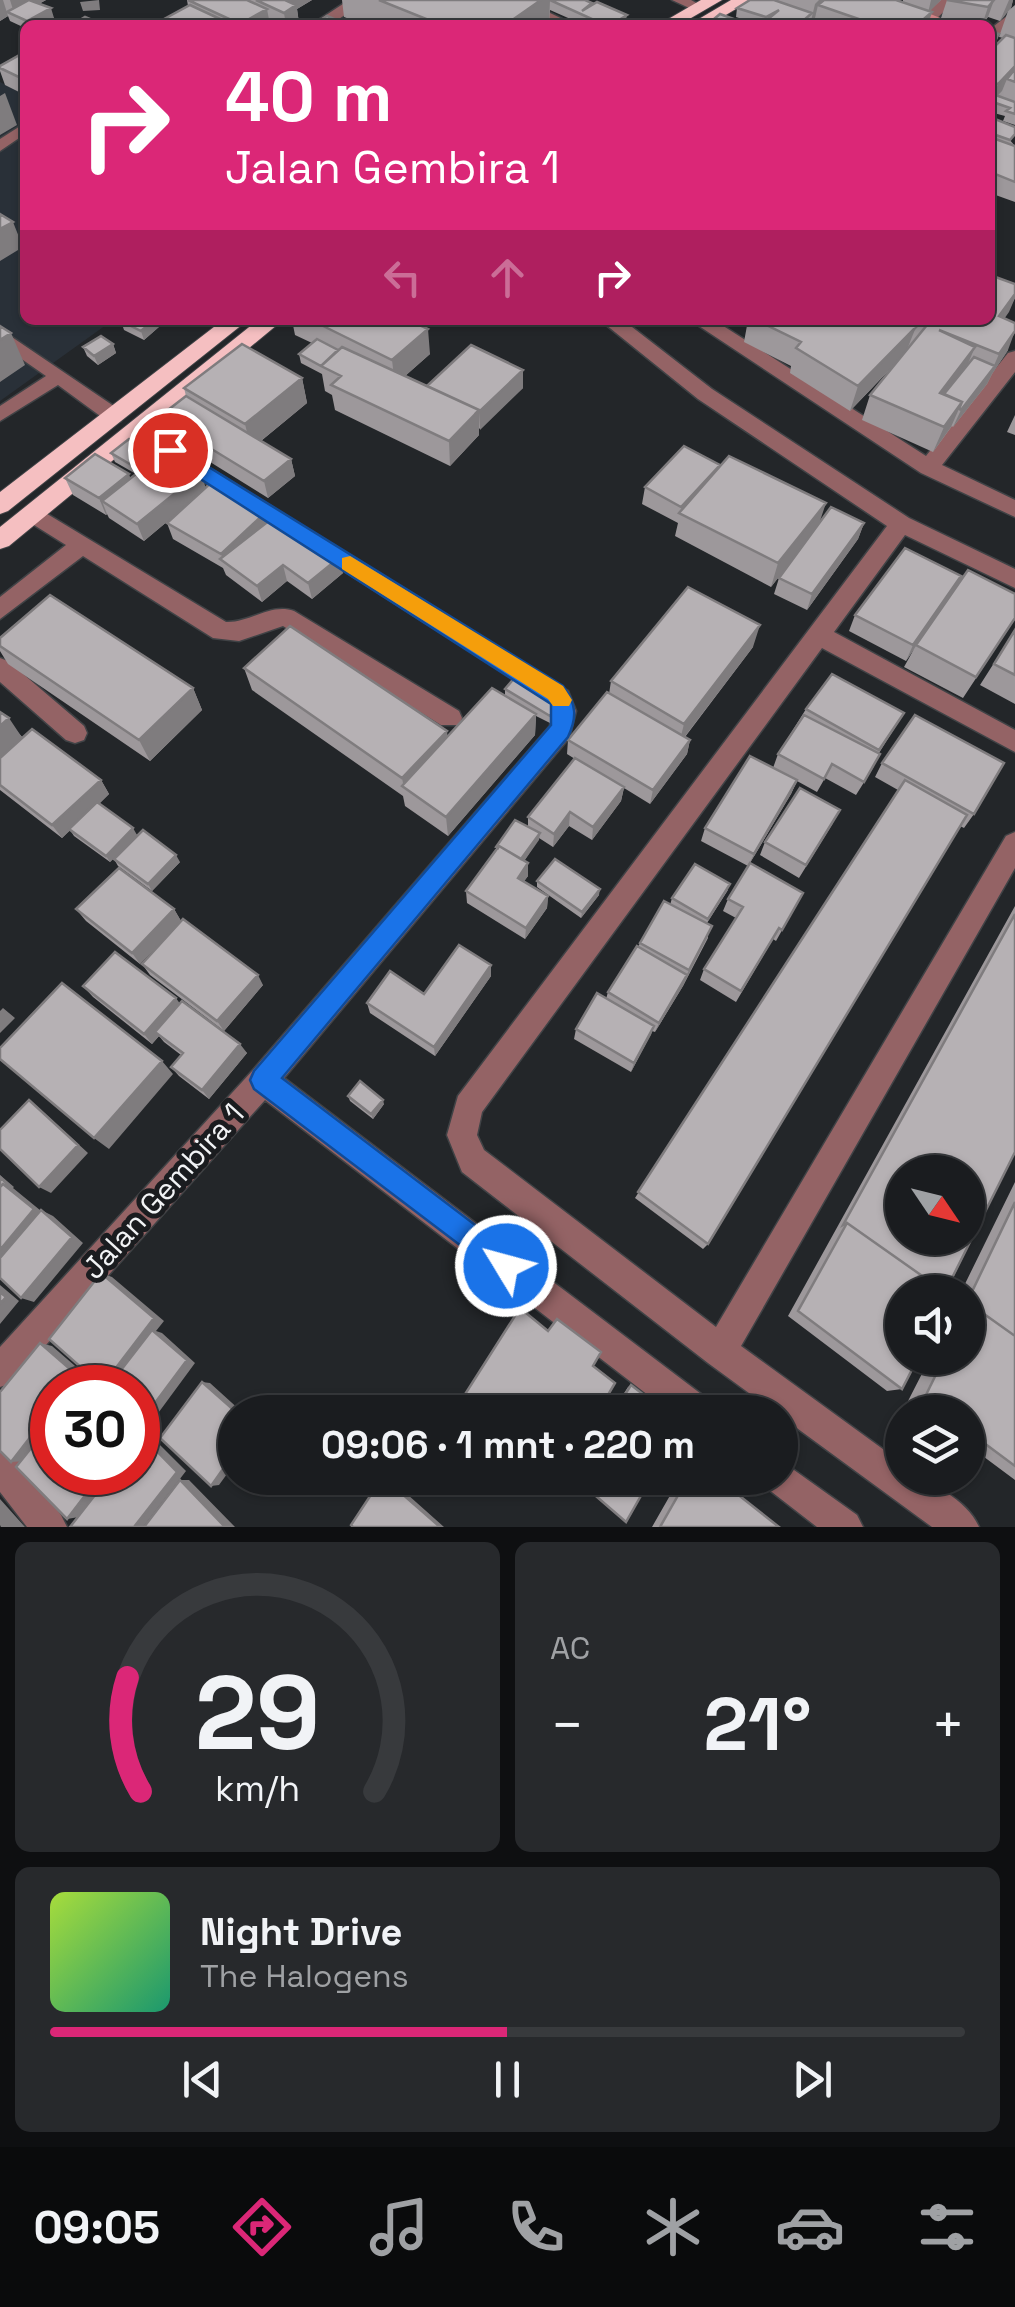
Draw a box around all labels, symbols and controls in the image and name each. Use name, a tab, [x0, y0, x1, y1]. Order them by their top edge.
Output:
text: 40 m	[225, 52, 392, 141]
icon: right	[60, 60, 190, 190]
text: Jalan Gembira 1	[225, 139, 560, 196]
icon: left	[375, 250, 430, 305]
icon: ahead	[480, 250, 535, 305]
icon: right	[585, 250, 640, 305]
pin	[128, 408, 213, 493]
icon: arrive	[143, 423, 198, 478]
street label: Jalan Gembira 1	[74, 1095, 252, 1287]
north arrow	[885, 1155, 985, 1255]
map controls	[885, 1155, 985, 1495]
position arrow	[454, 1214, 558, 1318]
button: sound	[885, 1275, 985, 1375]
speed limit sign: 30	[30, 1365, 160, 1495]
button: layers	[885, 1395, 985, 1495]
text: 09:06 · 1 mnt · 220 m	[321, 1421, 695, 1469]
text: AC	[550, 1628, 590, 1668]
text: 29	[195, 1647, 320, 1779]
text: 21°	[703, 1676, 812, 1772]
text: −	[550, 1690, 584, 1760]
text: +	[931, 1690, 965, 1760]
text: km/h	[215, 1766, 300, 1811]
text: Night Drive	[200, 1908, 402, 1956]
text: The Halogens	[200, 1956, 409, 1996]
icon: previous	[175, 2052, 230, 2107]
icon: pause	[480, 2052, 535, 2107]
icon: next	[785, 2052, 840, 2107]
icon: directions	[227, 2192, 297, 2262]
icon: music	[364, 2192, 434, 2262]
icon: phone	[501, 2192, 571, 2262]
icon: climate	[638, 2192, 708, 2262]
icon: car	[775, 2192, 845, 2262]
icon: filters	[912, 2192, 982, 2262]
text: 09:05	[33, 2199, 160, 2256]

